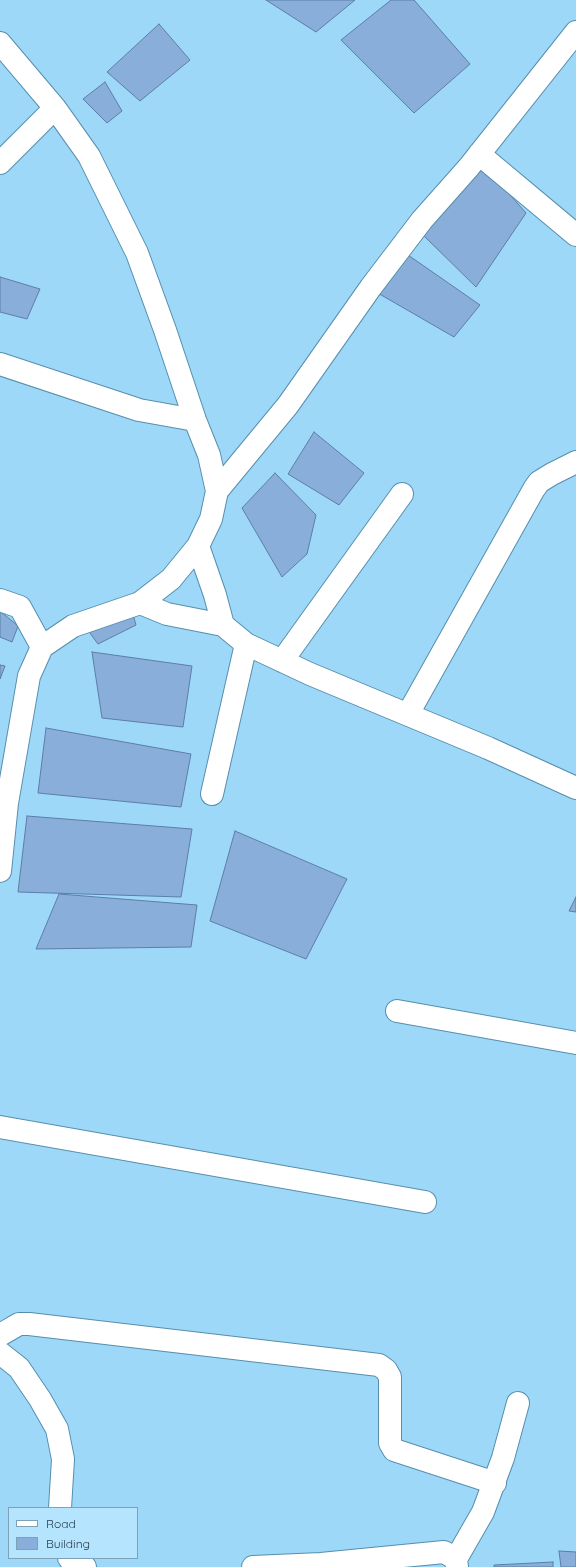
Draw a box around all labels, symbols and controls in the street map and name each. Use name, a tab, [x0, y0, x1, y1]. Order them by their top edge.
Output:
legend	[8, 1507, 138, 1559]
text: Road	[46, 1516, 76, 1531]
text: Building	[46, 1536, 90, 1551]

